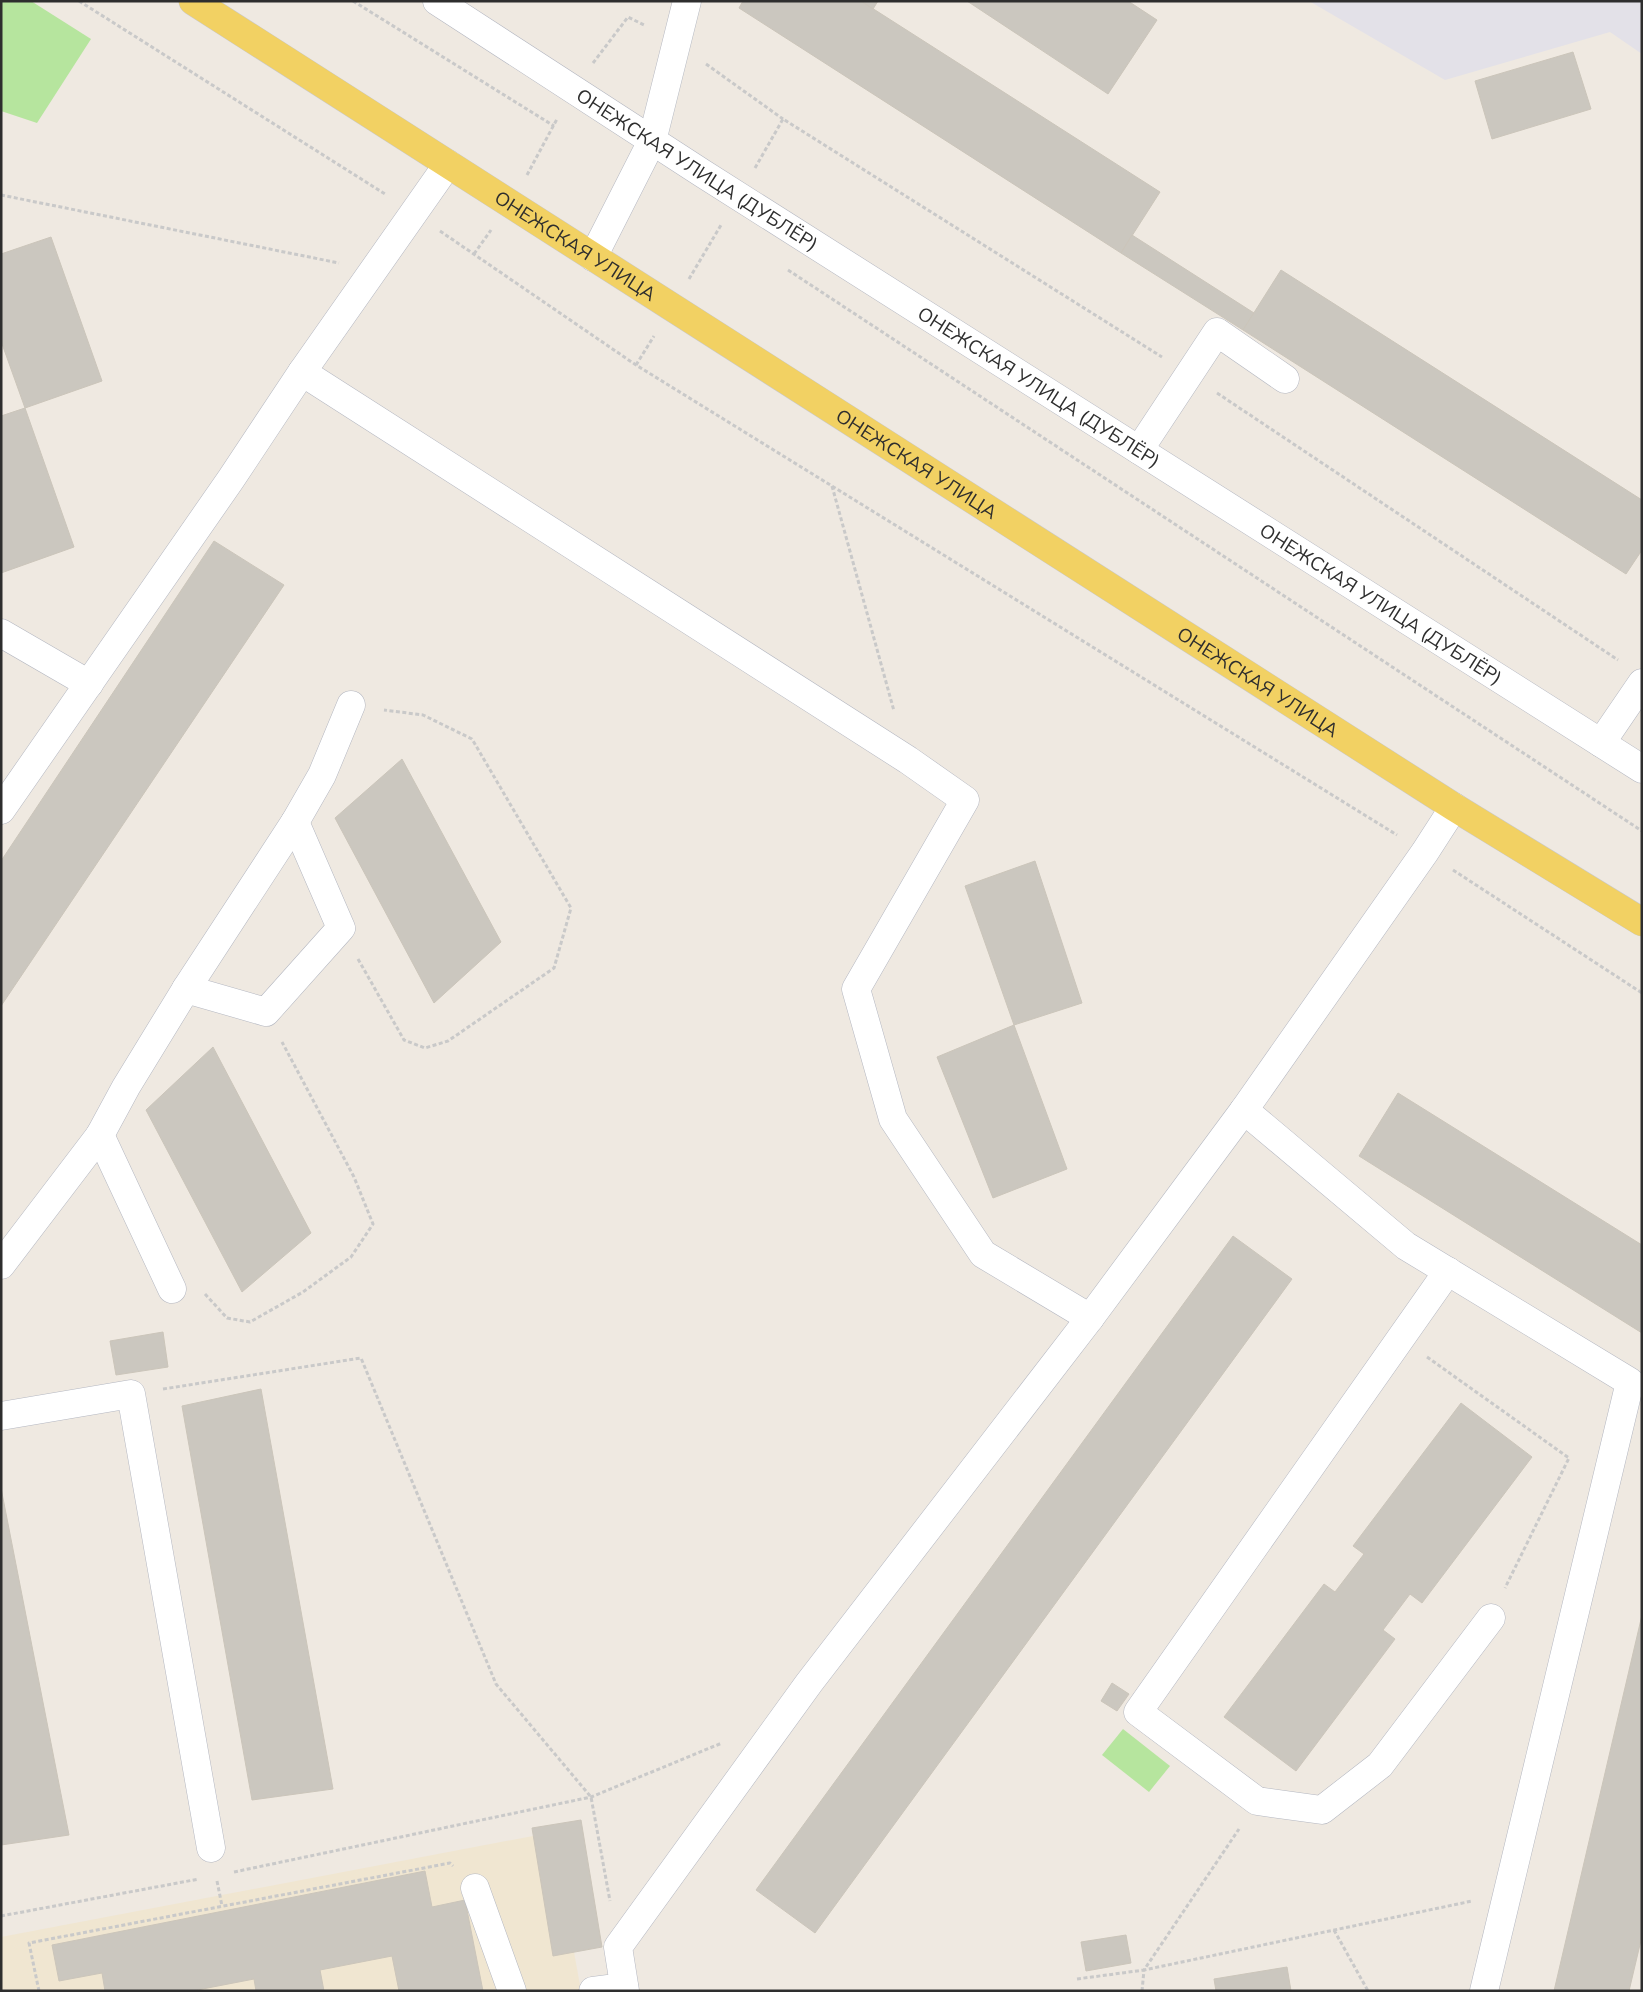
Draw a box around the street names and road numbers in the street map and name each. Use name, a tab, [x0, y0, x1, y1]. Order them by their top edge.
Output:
street label: ОНЕЖСКАЯ УЛИЦА (ДУБЛЁР)	[572, 83, 822, 255]
street label: ОНЕЖСКАЯ УЛИЦА	[490, 186, 660, 306]
street label: ОНЕЖСКАЯ УЛИЦА (ДУБЛЁР)	[913, 302, 1165, 470]
street label: ОНЕЖСКАЯ УЛИЦА	[831, 404, 1001, 524]
street label: ОНЕЖСКАЯ УЛИЦА (ДУБЛЁР)	[1255, 519, 1507, 687]
street label: ОНЕЖСКАЯ УЛИЦА	[1173, 622, 1343, 742]

